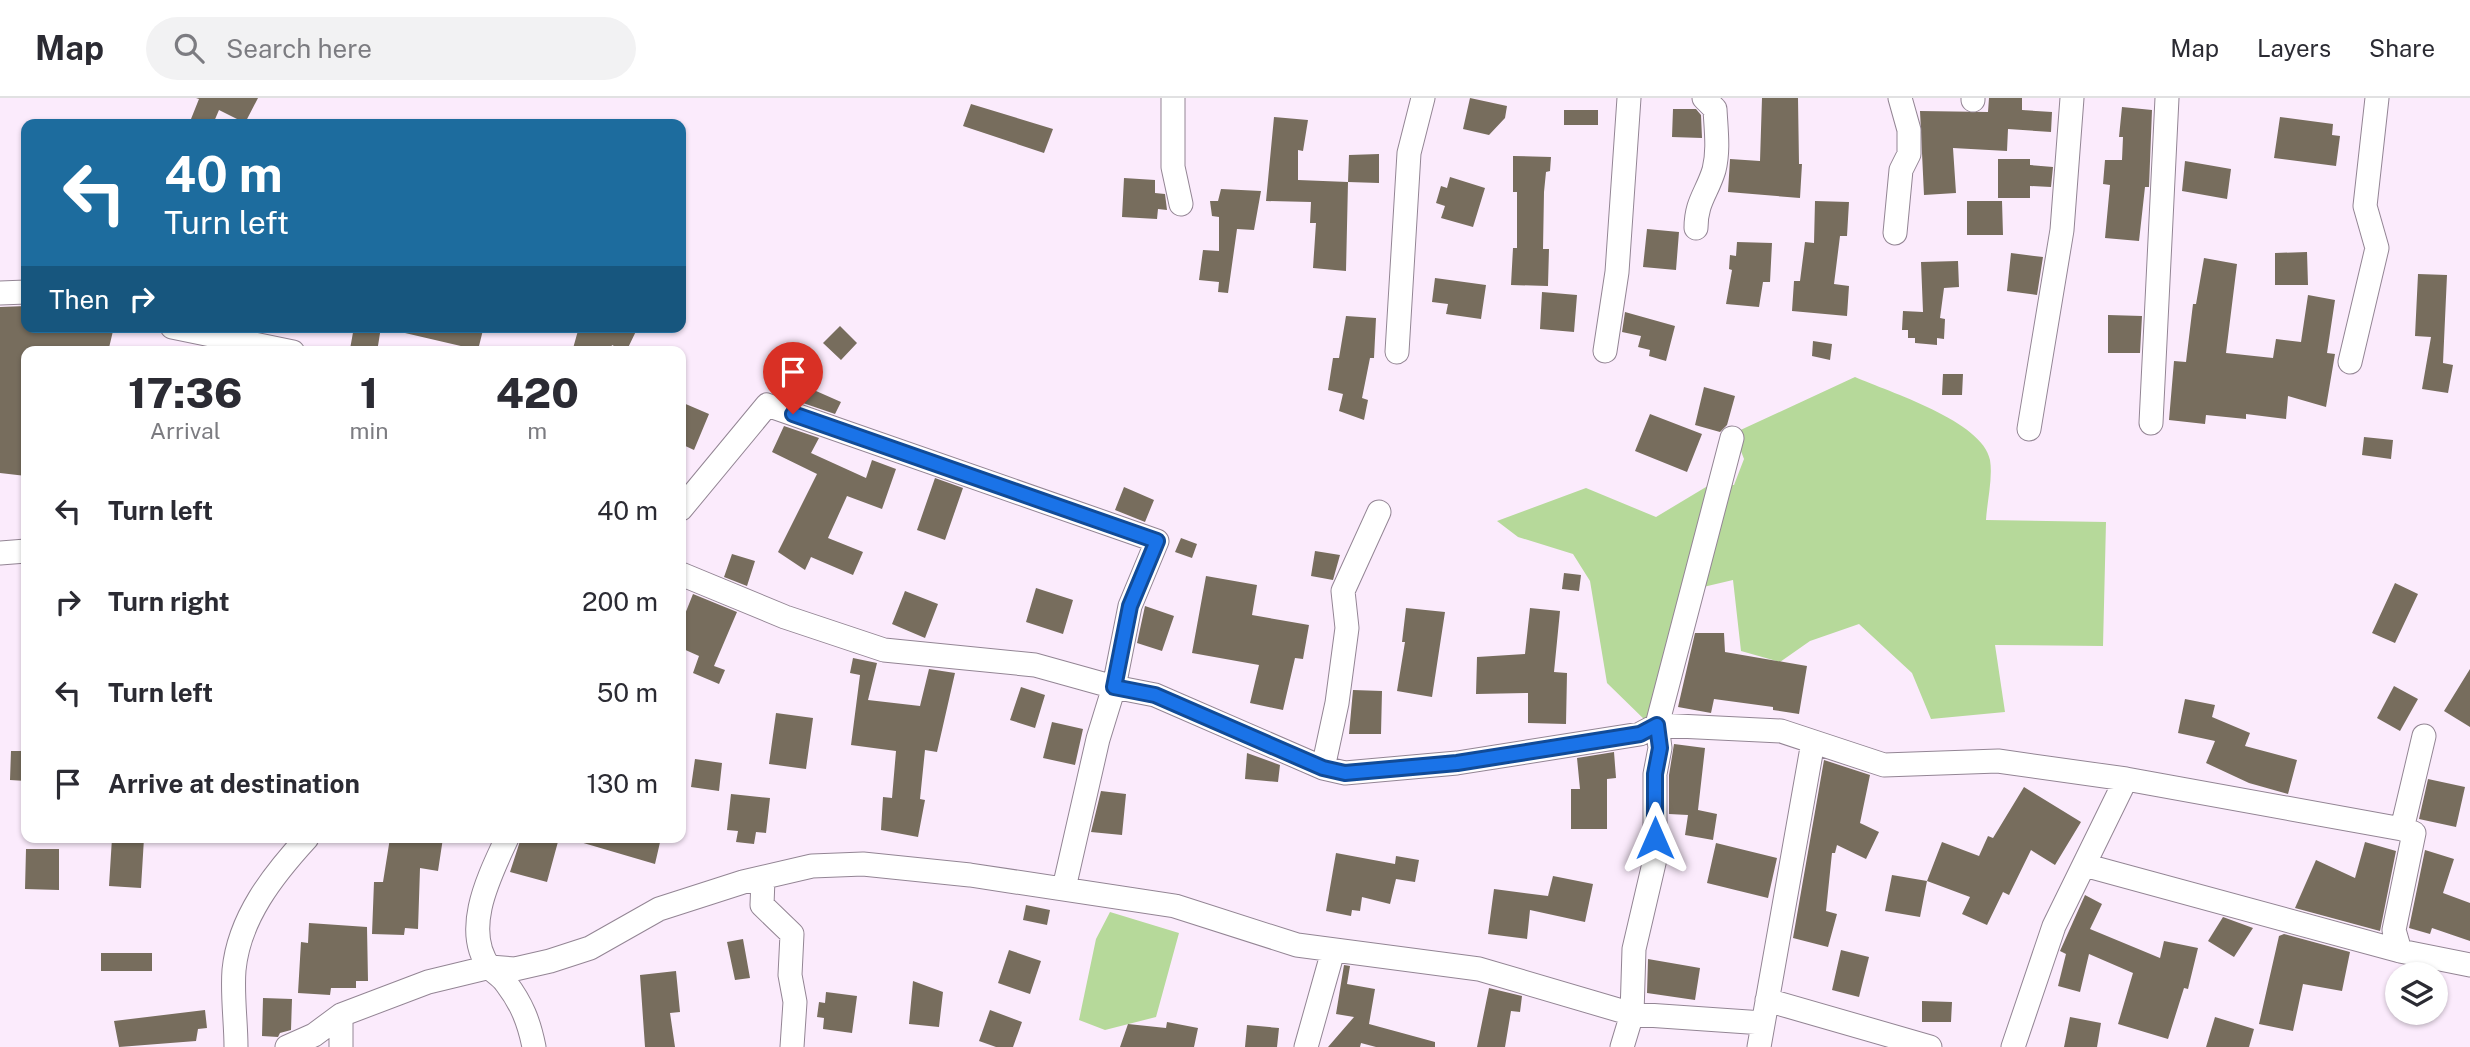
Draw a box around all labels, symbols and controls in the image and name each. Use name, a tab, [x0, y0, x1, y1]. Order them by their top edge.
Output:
search box	[146, 17, 636, 80]
text: Map	[35, 29, 104, 67]
icon: search	[170, 29, 208, 67]
text: Search here	[226, 33, 372, 64]
text: Map	[2170, 34, 2219, 62]
text: Layers	[2257, 34, 2331, 62]
text: Share	[2369, 34, 2435, 62]
text: 40 m	[164, 145, 283, 203]
icon: left	[49, 147, 140, 238]
text: Turn left	[164, 204, 289, 241]
icon: right	[123, 280, 161, 318]
text: Then	[49, 284, 109, 315]
pin	[763, 342, 823, 414]
icon: arrive	[774, 353, 812, 391]
text: 17:36	[128, 368, 242, 417]
text: 1	[360, 368, 378, 417]
text: 420	[496, 368, 579, 417]
text: Arrival	[150, 417, 221, 444]
text: min	[350, 417, 389, 444]
text: m	[527, 417, 547, 444]
icon: left	[49, 492, 87, 530]
text: Turn left	[108, 495, 213, 526]
text: 40 m	[597, 495, 658, 526]
icon: right	[49, 583, 87, 621]
text: Turn right	[108, 586, 230, 617]
text: 200 m	[582, 586, 658, 617]
icon: left	[49, 674, 87, 712]
text: Turn left	[108, 677, 213, 708]
text: 50 m	[597, 677, 658, 708]
icon: arrive	[49, 765, 87, 803]
text: Arrive at destination	[108, 768, 360, 799]
text: 130 m	[586, 768, 658, 799]
position arrow	[1618, 801, 1692, 875]
map controls	[2385, 962, 2448, 1025]
button: layers	[2385, 962, 2448, 1025]

